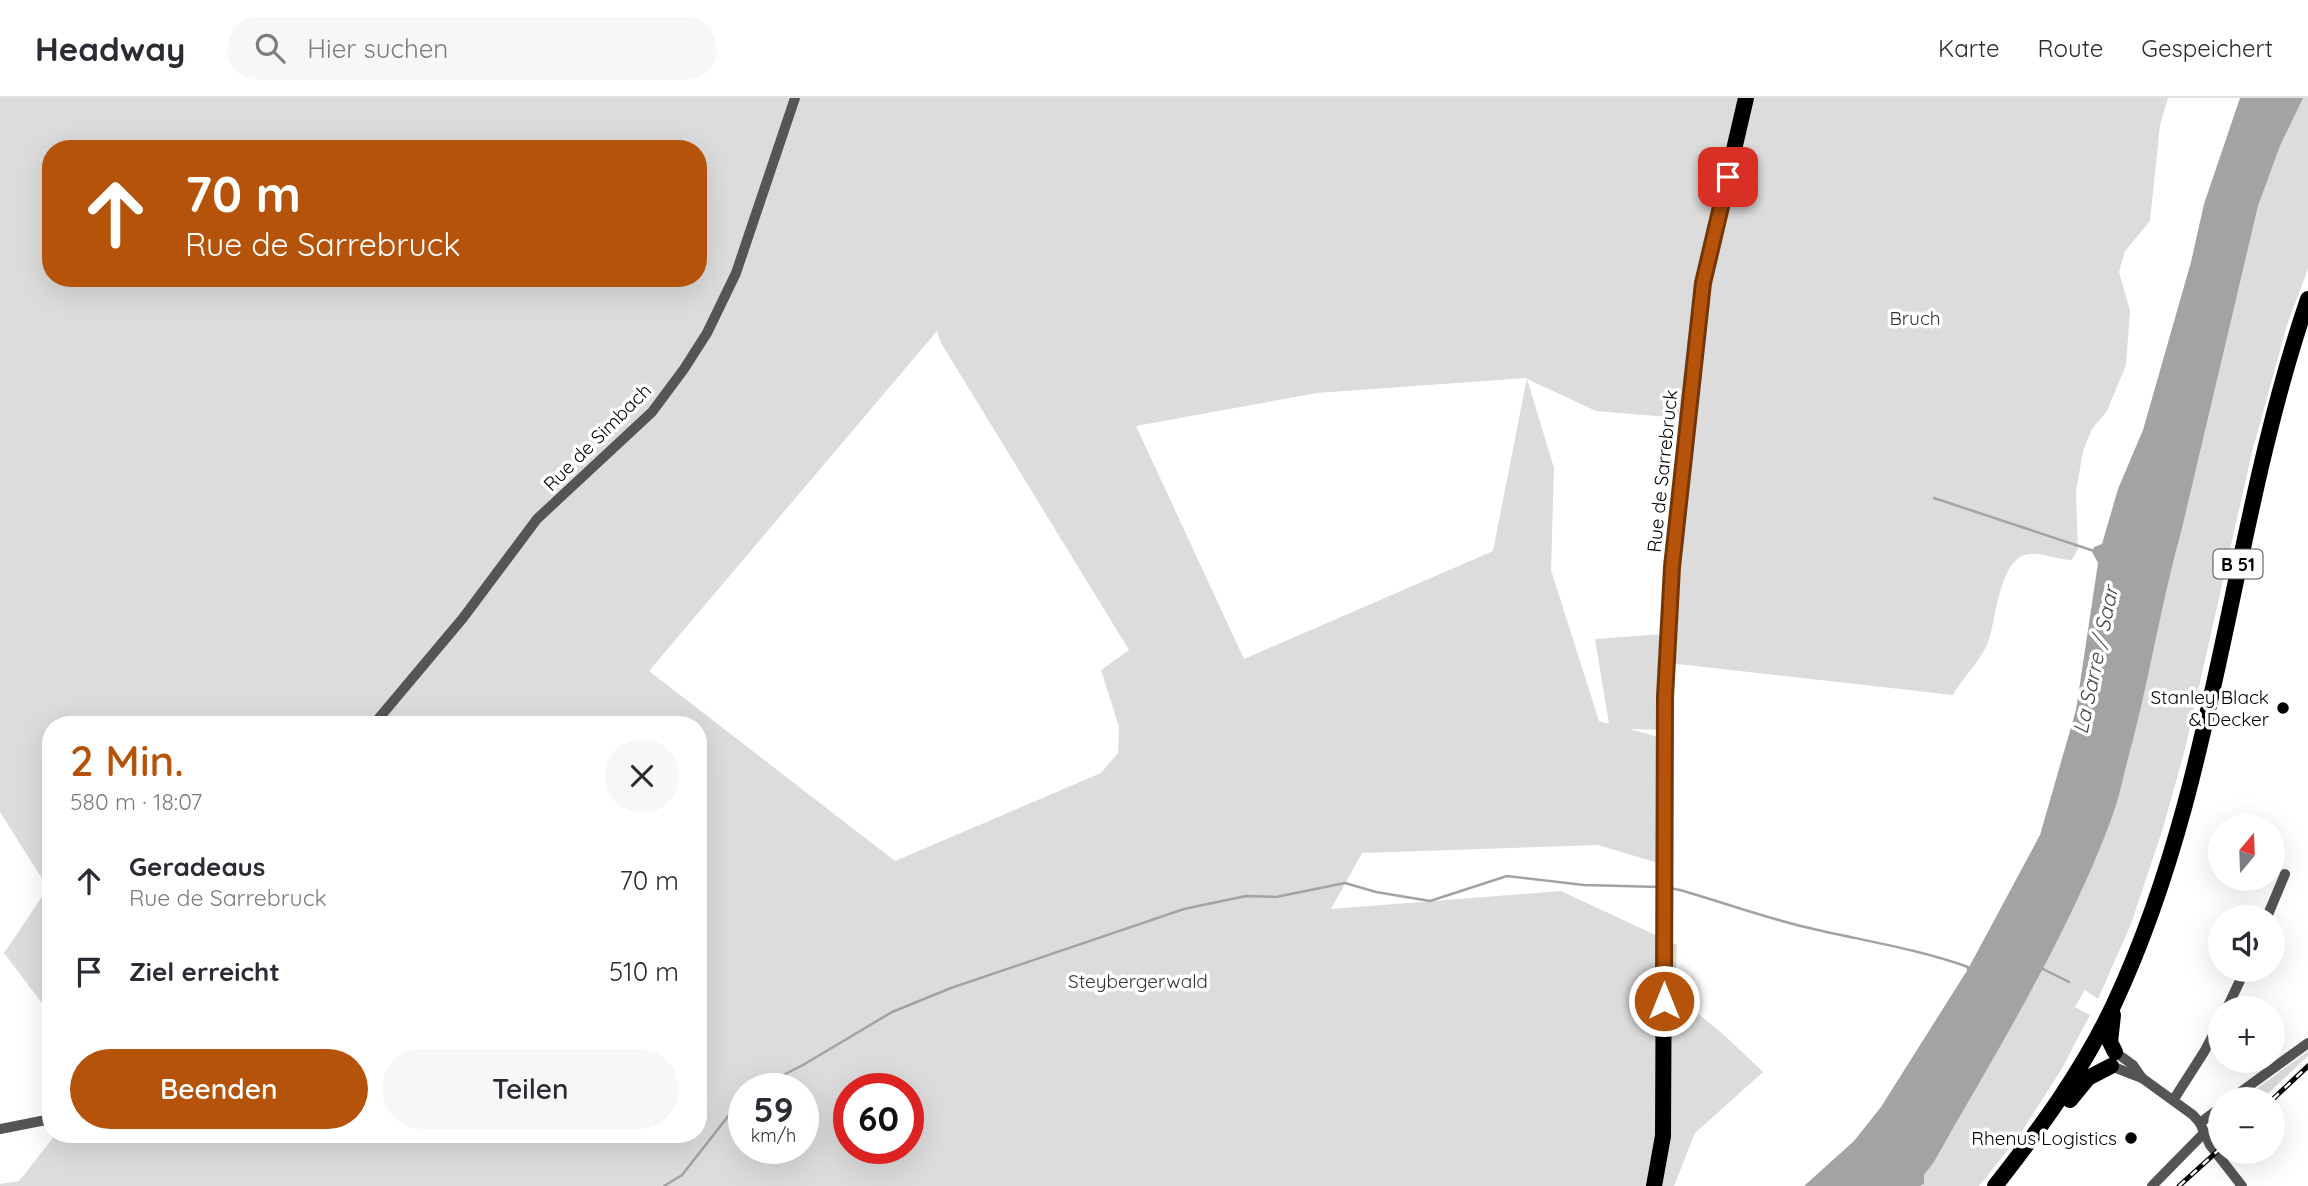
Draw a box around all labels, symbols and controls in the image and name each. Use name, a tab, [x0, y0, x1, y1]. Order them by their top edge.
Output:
search box	[227, 17, 717, 80]
text: Headway	[35, 28, 185, 69]
icon: search	[251, 29, 289, 67]
text: Hier suchen	[307, 32, 448, 65]
text: Karte	[1938, 33, 2000, 63]
text: Route	[2038, 33, 2103, 63]
text: Gespeichert	[2141, 33, 2273, 63]
pin	[1698, 147, 1758, 207]
icon: arrive	[1709, 158, 1747, 196]
text: 70 m	[185, 163, 301, 224]
icon: ahead	[70, 168, 161, 259]
text: Rue de Sarrebruck	[185, 224, 460, 264]
park label: Bruch	[1889, 306, 1941, 330]
street label: Rue de Simbach	[538, 378, 656, 496]
street label: Rue de Sarrebruck	[1642, 388, 1682, 554]
road number: B 51	[2214, 550, 2262, 578]
water label: La Sarre / Saar	[2067, 581, 2124, 736]
place label: Stanley Black & Decker	[2150, 685, 2270, 731]
marker: Stanley Black & Decker	[2275, 700, 2291, 716]
text: 2 Min.	[70, 734, 184, 787]
button: close	[605, 739, 679, 813]
text: 580 m · 18:07	[70, 787, 202, 816]
north arrow	[2208, 814, 2286, 891]
map controls	[2208, 814, 2285, 1164]
text: Geradeaus	[129, 850, 265, 883]
icon: ahead	[70, 862, 108, 900]
text: 70 m	[619, 864, 679, 897]
text: Rue de Sarrebruck	[129, 883, 327, 912]
button: sound	[2208, 905, 2285, 982]
icon: arrive	[70, 953, 108, 991]
text: Ziel erreicht	[129, 955, 280, 988]
text: 510 m	[609, 955, 679, 988]
position arrow	[1627, 964, 1701, 1038]
park label: Steybergerwald	[1068, 969, 1208, 993]
button: +	[2208, 996, 2285, 1073]
button: Beenden	[70, 1049, 368, 1129]
button: Teilen	[382, 1049, 679, 1129]
speed limit sign: 60	[833, 1073, 924, 1164]
text: 59	[753, 1087, 794, 1131]
button: −	[2208, 1087, 2285, 1164]
text: km/h	[751, 1124, 796, 1147]
place label: Rhenus Logistics	[1971, 1126, 2117, 1150]
marker: Rhenus Logistics	[2123, 1130, 2139, 1146]

